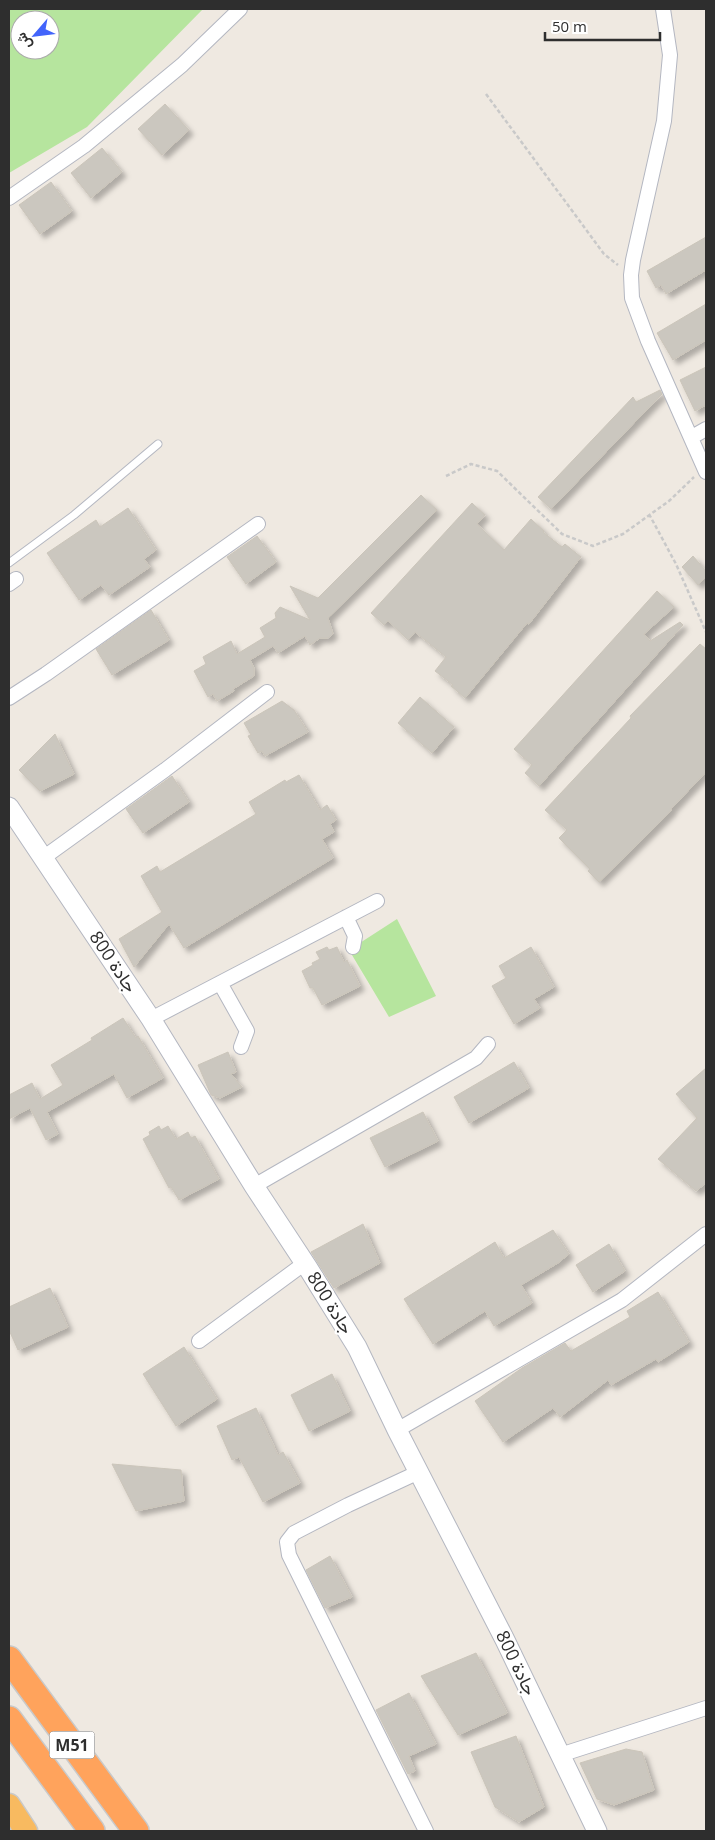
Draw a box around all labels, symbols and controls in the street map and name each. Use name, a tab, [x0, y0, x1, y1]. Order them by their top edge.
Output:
north arrow	[10, 10, 60, 60]
scale bar	[545, 10, 660, 42]
text: 50 m	[552, 16, 587, 36]
text: ش	[11, 29, 35, 53]
street label: جادة 800	[84, 926, 143, 997]
street label: جادة 800	[302, 1267, 359, 1338]
street label: جادة 800	[491, 1626, 543, 1699]
road number: M51	[50, 1732, 94, 1758]

